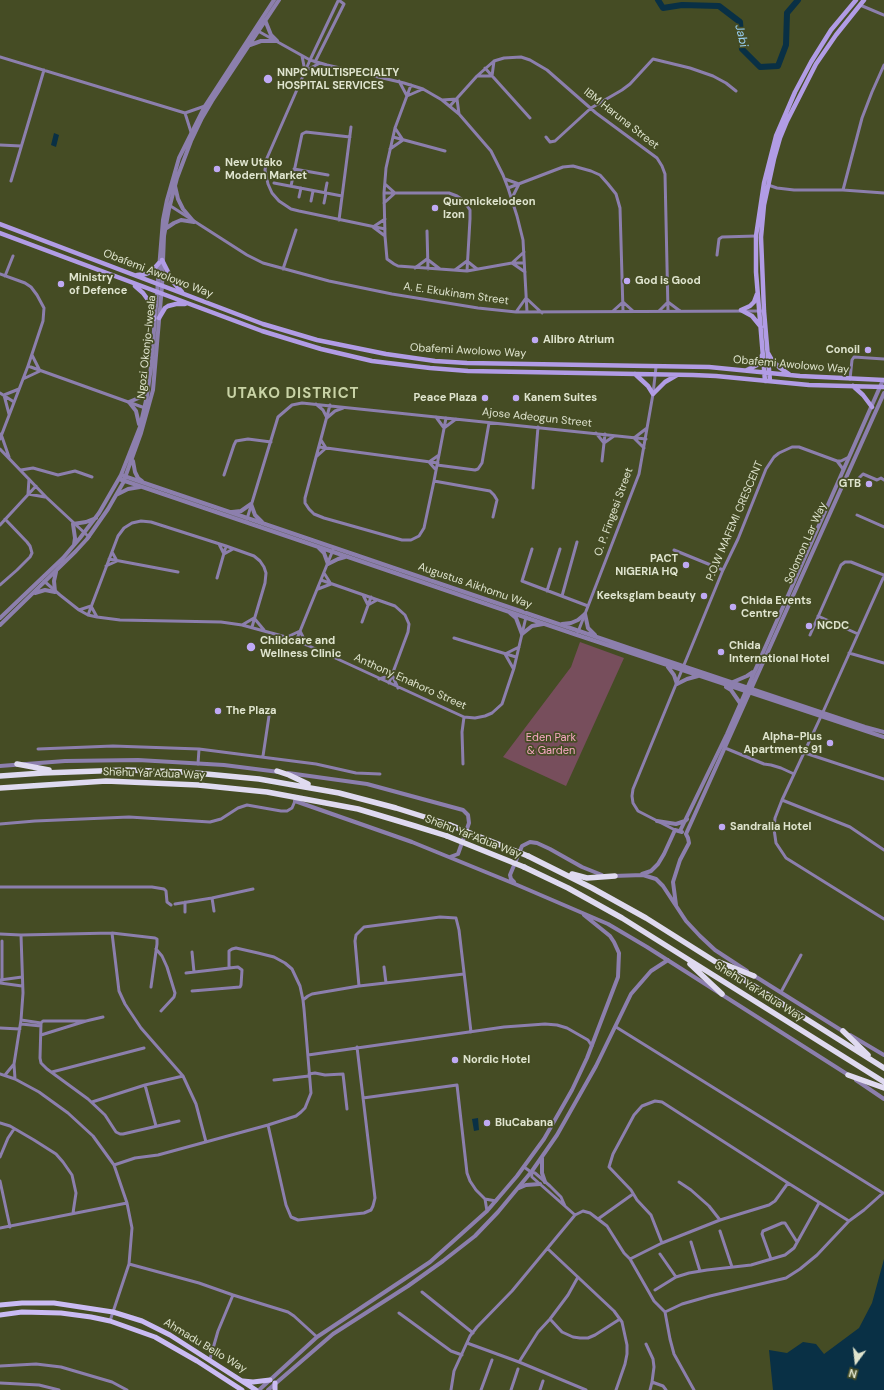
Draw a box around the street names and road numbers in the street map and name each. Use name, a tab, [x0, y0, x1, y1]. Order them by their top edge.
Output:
street label: IBM Haruna Street	[581, 86, 661, 152]
street label: Obafemi Awolowo Way	[101, 247, 215, 301]
street label: A. E. Ekukinam Street	[403, 280, 509, 308]
street label: Ngozi Okonjo-Iweala	[135, 295, 159, 399]
street label: Obafemi Awolowo Way	[409, 341, 527, 361]
street label: Obafemi Awolowo Way	[732, 353, 850, 377]
street label: Ajose Adeogun Street	[481, 406, 593, 430]
street label: P.O.W MAFEMI CRESCENT	[704, 459, 766, 583]
street label: O. P. Fingesi Street	[592, 466, 636, 558]
street label: Solomon Lar Way	[782, 500, 830, 586]
street label: Augustus Aikhomu Way	[416, 560, 534, 612]
street label: Anthony Enahoro Street	[352, 651, 468, 713]
street label: Shehu Yar'Adua Way	[103, 766, 205, 782]
street label: Shehu Yar'Adua Way	[423, 812, 523, 862]
street label: Shehu Yar'Adua Way	[712, 959, 806, 1025]
street label: Ahmadu Bello Way	[161, 1316, 249, 1376]

